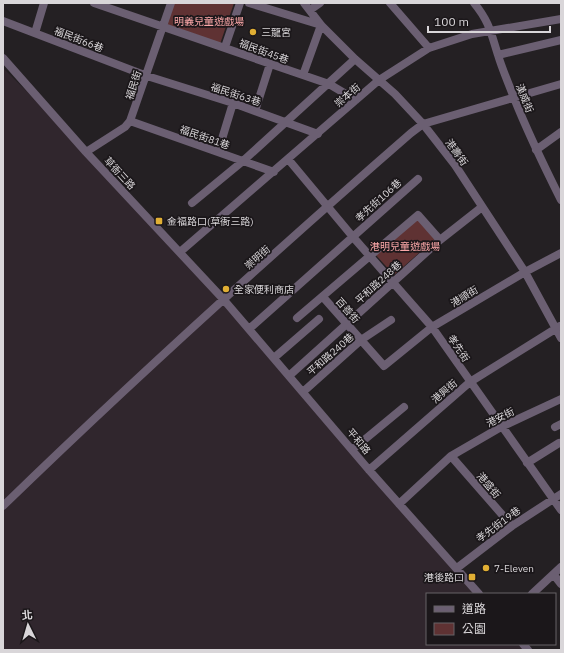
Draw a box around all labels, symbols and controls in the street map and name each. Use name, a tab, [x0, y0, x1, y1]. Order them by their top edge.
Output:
scale bar	[428, 8, 550, 34]
text: 100 m	[434, 14, 469, 29]
park label: 明義兒童遊戲場	[174, 15, 244, 28]
street label: 福民街66巷	[52, 24, 105, 55]
place label: 三龍宮	[261, 26, 291, 39]
marker: 三龍宮	[248, 27, 258, 37]
street label: 福民街45巷	[237, 36, 290, 66]
street label: 福民街	[123, 69, 144, 101]
street label: 福民街63巷	[209, 80, 263, 109]
street label: 崇本街	[332, 81, 363, 110]
street label: 漢威街	[513, 82, 536, 115]
street label: 福民街81巷	[178, 123, 232, 152]
street label: 港壽街	[443, 136, 471, 168]
street label: 草衙三路	[101, 154, 138, 192]
street label: 孝先街106巷	[352, 176, 404, 225]
place label: 金福路口(草衙三路)	[167, 215, 254, 228]
marker: 金福路口(草衙三路)	[154, 216, 164, 226]
park label: 港明兒童遊戲場	[370, 240, 440, 253]
street label: 崇明街	[242, 243, 273, 272]
street label: 平和路248巷	[352, 258, 404, 307]
place label: 全家便利商店	[234, 283, 294, 296]
street label: 港順街	[448, 283, 480, 310]
marker: 全家便利商店	[221, 284, 231, 294]
street label: 百善街	[333, 295, 362, 326]
street label: 平和路240巷	[304, 330, 356, 378]
street label: 孝先街	[445, 332, 472, 364]
street label: 港興街	[429, 377, 460, 406]
street label: 港安街	[484, 405, 517, 430]
street label: 平和路	[344, 426, 373, 457]
street label: 港盛街	[474, 470, 503, 501]
street label: 孝先街19巷	[473, 504, 523, 545]
place label: 7-Eleven	[494, 562, 534, 575]
marker: 7-Eleven	[481, 563, 491, 573]
place label: 港後路口	[424, 571, 464, 584]
marker: 港後路口	[467, 572, 477, 582]
legend	[426, 593, 556, 645]
text: 道路	[462, 601, 486, 616]
north arrow	[8, 605, 48, 645]
text: 北	[21, 608, 33, 622]
text: 公園	[462, 621, 486, 636]

